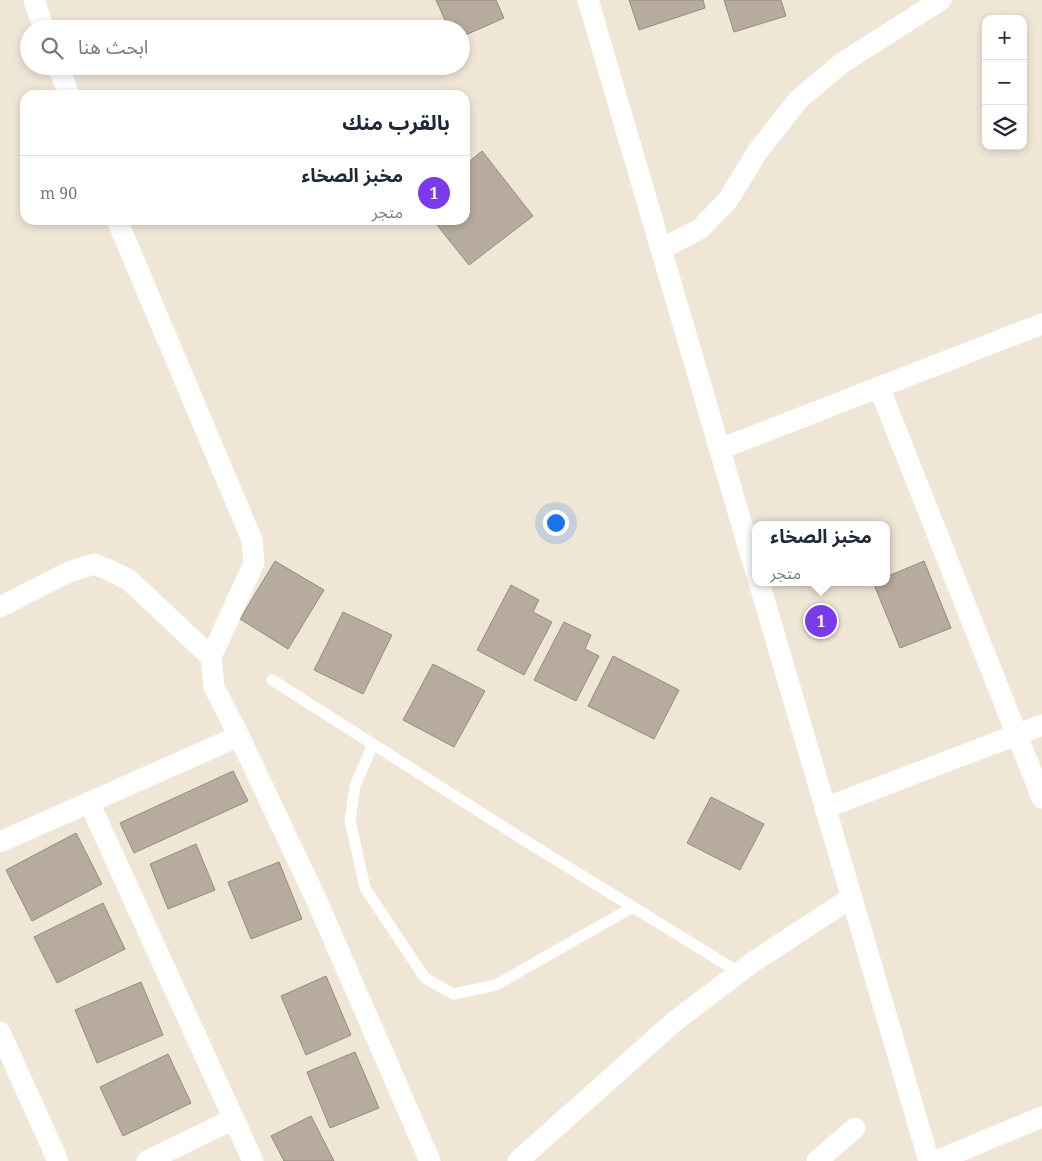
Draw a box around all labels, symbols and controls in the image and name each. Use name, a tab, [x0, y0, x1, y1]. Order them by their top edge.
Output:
map controls	[982, 15, 1027, 150]
button: +	[982, 15, 1027, 60]
search box	[20, 20, 470, 75]
icon: search	[38, 34, 66, 62]
text: ابحث هنا	[78, 34, 148, 60]
button: −	[982, 60, 1027, 105]
button: layers	[982, 105, 1027, 150]
text: بالقرب منك	[342, 108, 450, 136]
text: مخبز الصخاء	[301, 162, 403, 188]
text: 90 m	[40, 182, 77, 204]
text: 1	[429, 182, 439, 204]
text: متجر	[372, 201, 403, 223]
your location	[543, 510, 569, 536]
popup	[752, 521, 890, 586]
text: مخبز الصخاء	[770, 523, 872, 549]
text: متجر	[770, 562, 801, 584]
pin: 1	[805, 602, 837, 640]

